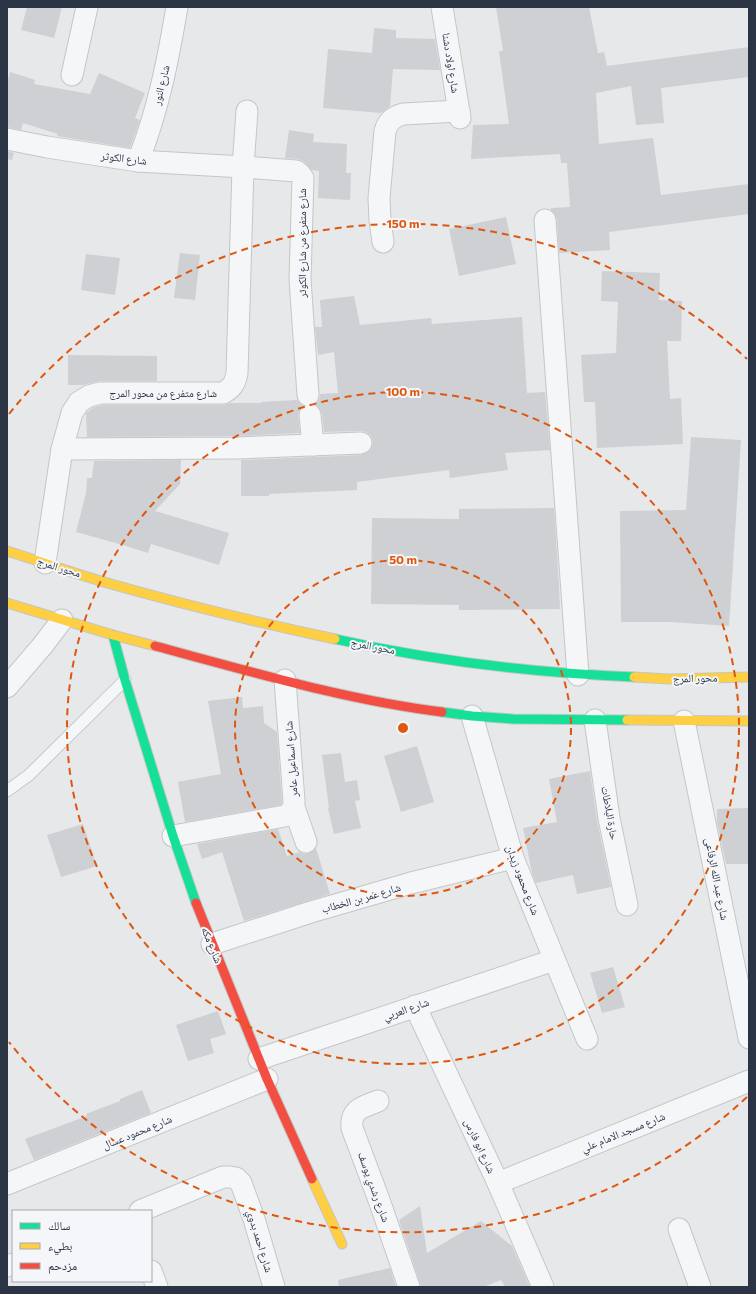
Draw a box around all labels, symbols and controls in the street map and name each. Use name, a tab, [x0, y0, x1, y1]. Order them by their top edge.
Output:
street label: شارع اولاد دشنا	[439, 32, 463, 94]
street label: شارع النور	[149, 64, 173, 107]
street label: شارع الكوثر	[99, 148, 148, 168]
street label: شارع متفرع من شارع الكوثر	[295, 188, 309, 299]
text: 150 m	[386, 216, 420, 230]
text: 100 m	[386, 384, 420, 398]
street label: شارع متفرع من محور المرج	[109, 386, 217, 400]
text: 50 m	[389, 552, 417, 566]
street label: محور المرج	[36, 554, 82, 580]
street label: محور المرج	[350, 635, 396, 657]
street label: محور المرج	[672, 671, 718, 685]
street label: شارع اسماعيل عامر	[281, 721, 301, 798]
centre of rings	[396, 721, 410, 735]
street label: حارة البلاطات	[599, 785, 622, 841]
street label: شارع عبد الله الرفاعى	[702, 837, 732, 921]
street label: شارع محمود زيدان	[503, 843, 543, 917]
street label: شارع عمر بن الخطاب	[320, 880, 402, 916]
street label: شارع مكه	[198, 925, 226, 965]
street label: شارع العربي	[381, 995, 431, 1025]
street label: شارع مسجد الامام علي	[579, 1109, 668, 1157]
street label: شارع محمود عسال	[100, 1112, 174, 1152]
street label: شارع ابو فارس	[461, 1116, 499, 1176]
street label: شارع رشدي يوسف	[353, 1150, 393, 1225]
street label: شارع احمد بدوي	[242, 1208, 276, 1275]
legend	[12, 1210, 152, 1282]
text: سالك	[48, 1218, 70, 1232]
text: بطيء	[48, 1238, 72, 1256]
text: مزدحم	[48, 1258, 77, 1274]

